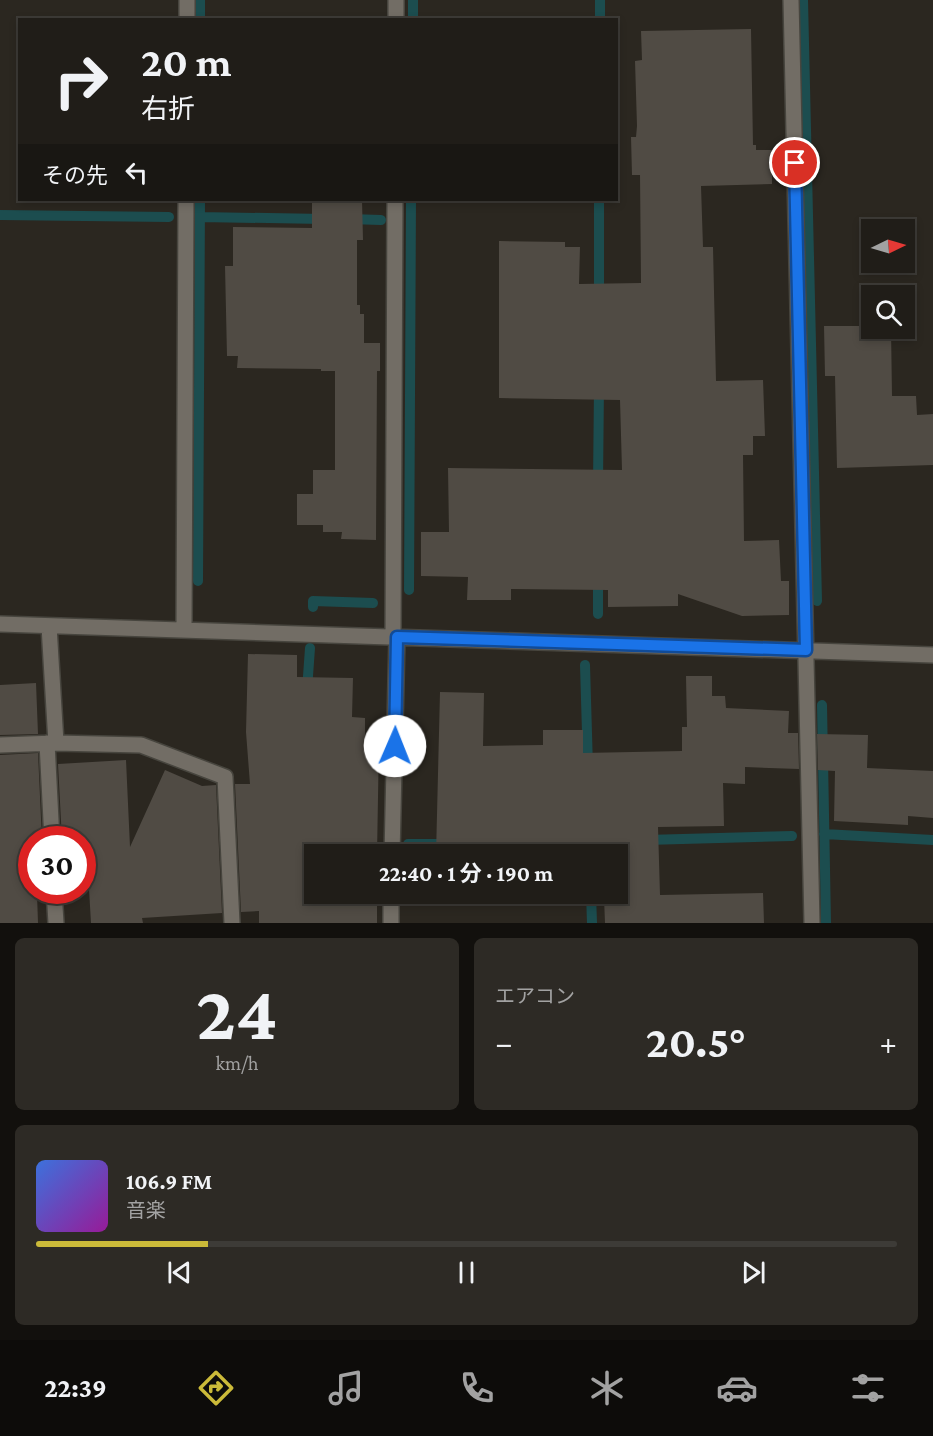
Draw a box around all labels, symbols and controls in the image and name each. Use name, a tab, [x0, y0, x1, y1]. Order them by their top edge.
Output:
text: 20 m	[141, 38, 232, 85]
icon: right	[42, 42, 120, 120]
text: 右折	[141, 94, 195, 124]
pin	[769, 137, 820, 188]
icon: arrive	[778, 146, 811, 179]
icon: left	[120, 156, 153, 189]
text: その先	[42, 163, 108, 188]
north arrow	[861, 219, 915, 273]
map controls	[861, 219, 915, 339]
button: search	[861, 285, 915, 339]
position arrow	[363, 714, 427, 778]
speed limit sign: 30	[18, 826, 96, 904]
text: 22:40 · 1 分 · 190 m	[379, 861, 553, 886]
text: 24	[196, 969, 278, 1056]
text: エアコン	[495, 985, 575, 1007]
text: 20.5°	[646, 1017, 746, 1067]
text: −	[495, 1024, 512, 1061]
text: +	[880, 1024, 897, 1061]
text: km/h	[215, 1052, 259, 1074]
text: 106.9 FM	[126, 1169, 212, 1194]
text: 音楽	[126, 1199, 166, 1221]
icon: previous	[163, 1256, 196, 1289]
icon: pause	[450, 1256, 483, 1289]
icon: next	[737, 1256, 770, 1289]
icon: directions	[195, 1367, 237, 1409]
icon: music	[325, 1367, 367, 1409]
icon: phone	[456, 1367, 498, 1409]
icon: climate	[586, 1367, 628, 1409]
icon: car	[716, 1367, 758, 1409]
icon: filters	[847, 1367, 889, 1409]
text: 22:39	[44, 1373, 107, 1403]

